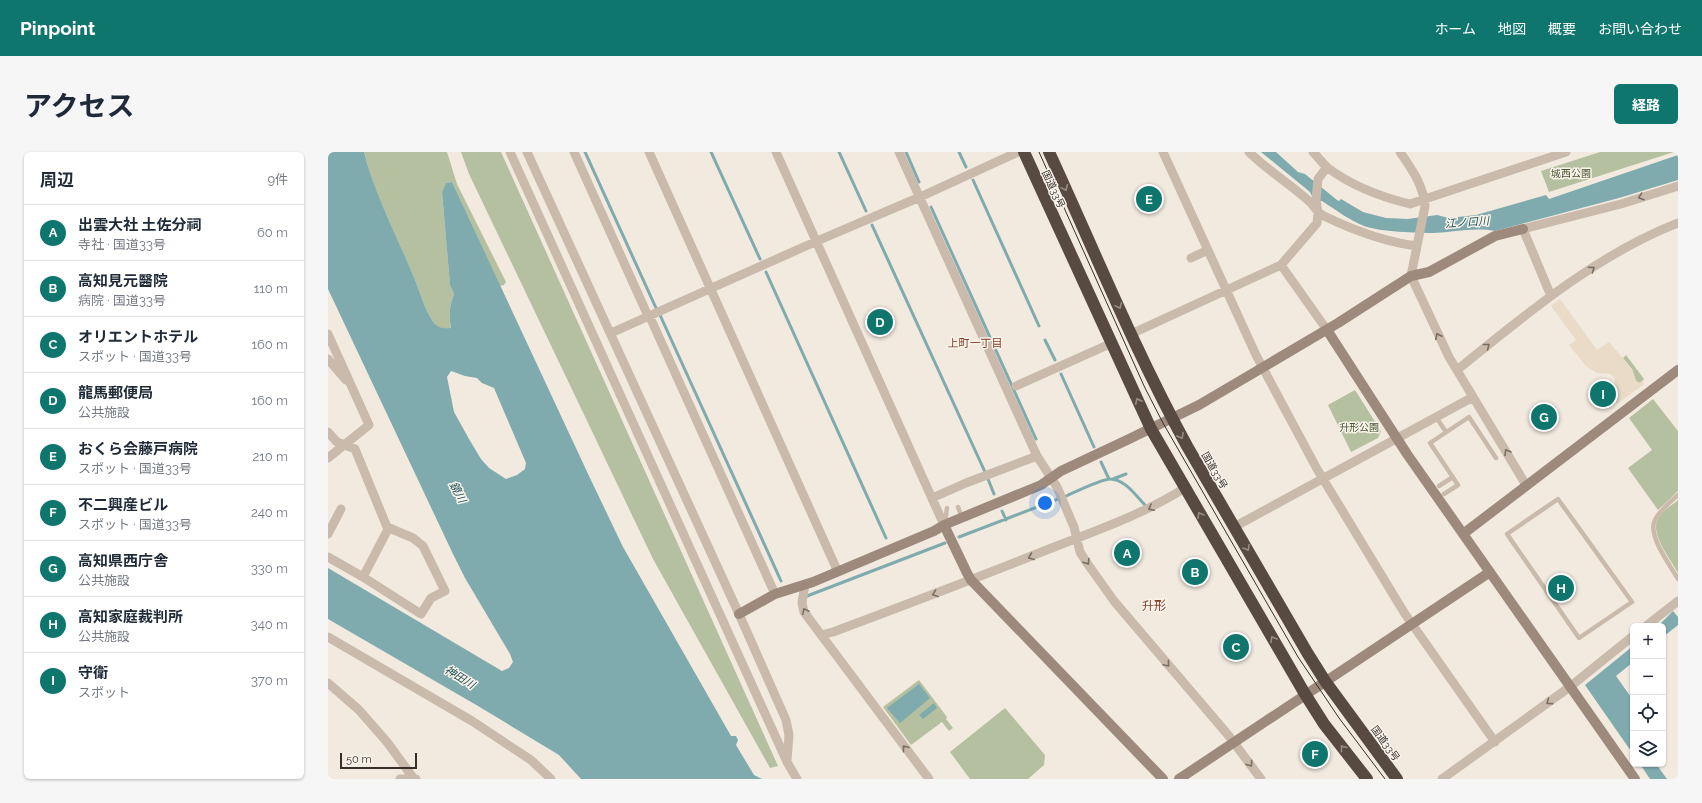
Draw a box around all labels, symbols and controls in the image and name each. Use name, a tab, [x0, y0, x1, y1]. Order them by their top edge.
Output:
text: Pinpoint	[20, 17, 95, 39]
text: ホーム	[1434, 21, 1476, 37]
text: 地図	[1498, 21, 1526, 37]
text: 概要	[1548, 21, 1576, 37]
text: お問い合わせ	[1598, 21, 1682, 37]
button: 経路	[1614, 84, 1678, 124]
text: アクセス	[24, 90, 135, 123]
street label: 国道33号	[1040, 168, 1067, 210]
park label: 城西公園	[1551, 168, 1591, 179]
text: 周辺	[40, 170, 74, 190]
text: 9件	[267, 172, 288, 187]
one-way arrow	[1060, 183, 1068, 191]
pin: E	[1136, 184, 1162, 214]
one-way arrow	[1638, 193, 1645, 201]
water label: 江ノ口川	[1445, 214, 1490, 231]
text: 出雲大社 土佐分祠	[78, 216, 202, 234]
text: A	[49, 225, 57, 240]
text: 60 m	[257, 225, 288, 240]
text: 寺社 · 国道33号	[78, 237, 166, 252]
one-way arrow	[1588, 266, 1595, 274]
text: 高知見元醫院	[78, 272, 168, 290]
text: B	[49, 281, 57, 296]
text: 110 m	[254, 281, 288, 296]
text: 病院 · 国道33号	[78, 293, 166, 308]
one-way arrow	[1114, 302, 1122, 309]
pin: D	[867, 307, 893, 337]
text: オリエントホテル	[78, 328, 198, 346]
one-way arrow	[1435, 332, 1443, 340]
text: C	[49, 337, 57, 352]
text: 160 m	[251, 337, 288, 352]
district label: 上町一丁目	[948, 337, 1003, 350]
one-way arrow	[1483, 344, 1490, 351]
text: スポット · 国道33号	[78, 349, 192, 364]
pin: I	[1590, 379, 1616, 409]
text: 龍馬郵便局	[78, 384, 153, 402]
text: D	[48, 393, 58, 408]
text: 160 m	[251, 393, 288, 408]
one-way arrow	[1135, 398, 1143, 405]
pin: G	[1531, 402, 1557, 432]
text: 公共施設	[78, 405, 130, 420]
park label: 升形公園	[1339, 422, 1379, 433]
one-way arrow	[1177, 432, 1184, 439]
text: おくら会藤戸病院	[78, 440, 198, 458]
text: E	[49, 449, 57, 464]
text: 210 m	[252, 449, 288, 464]
one-way arrow	[1504, 449, 1511, 456]
street label: 国道33号	[1200, 450, 1230, 491]
text: スポット · 国道33号	[78, 461, 192, 476]
water label: 鏡川	[447, 479, 469, 506]
your location	[1035, 493, 1055, 513]
text: 不二興産ビル	[78, 496, 168, 514]
one-way arrow	[1148, 503, 1155, 510]
text: F	[49, 505, 57, 520]
text: 240 m	[251, 505, 288, 520]
one-way arrow	[1198, 512, 1205, 519]
text: スポット · 国道33号	[78, 517, 192, 532]
pin: A	[1114, 538, 1140, 568]
one-way arrow	[1242, 544, 1249, 551]
text: 高知県西庁舎	[78, 552, 168, 570]
one-way arrow	[1027, 552, 1034, 560]
pin: B	[1182, 557, 1208, 587]
one-way arrow	[1082, 558, 1089, 565]
text: G	[48, 561, 58, 576]
text: 330 m	[251, 561, 288, 576]
text: 公共施設	[78, 573, 130, 588]
pin: H	[1548, 573, 1574, 603]
one-way arrow	[932, 590, 939, 598]
district label: 升形	[1142, 599, 1166, 613]
text: 高知家庭裁判所	[78, 608, 183, 626]
one-way arrow	[802, 608, 810, 616]
text: H	[48, 617, 58, 632]
text: 340 m	[251, 617, 288, 632]
map controls	[1630, 623, 1666, 767]
button: +	[1630, 623, 1666, 659]
text: 公共施設	[78, 629, 130, 644]
pin: C	[1223, 632, 1249, 662]
one-way arrow	[1270, 636, 1277, 643]
one-way arrow	[1163, 659, 1170, 666]
button: −	[1630, 659, 1666, 695]
water label: 神田川	[442, 663, 478, 692]
text: 守衛	[78, 664, 108, 682]
text: I	[51, 673, 55, 688]
text: 370 m	[251, 673, 288, 688]
text: スポット	[78, 685, 130, 700]
button: locate	[1630, 695, 1666, 731]
one-way arrow	[1546, 697, 1553, 705]
street label: 国道33号	[1369, 724, 1402, 763]
button: layers	[1630, 731, 1666, 767]
pin: F	[1302, 739, 1328, 769]
one-way arrow	[903, 746, 910, 753]
one-way arrow	[1341, 746, 1348, 753]
scale bar	[340, 751, 417, 770]
text: 50 m	[346, 753, 372, 766]
one-way arrow	[1245, 760, 1253, 767]

